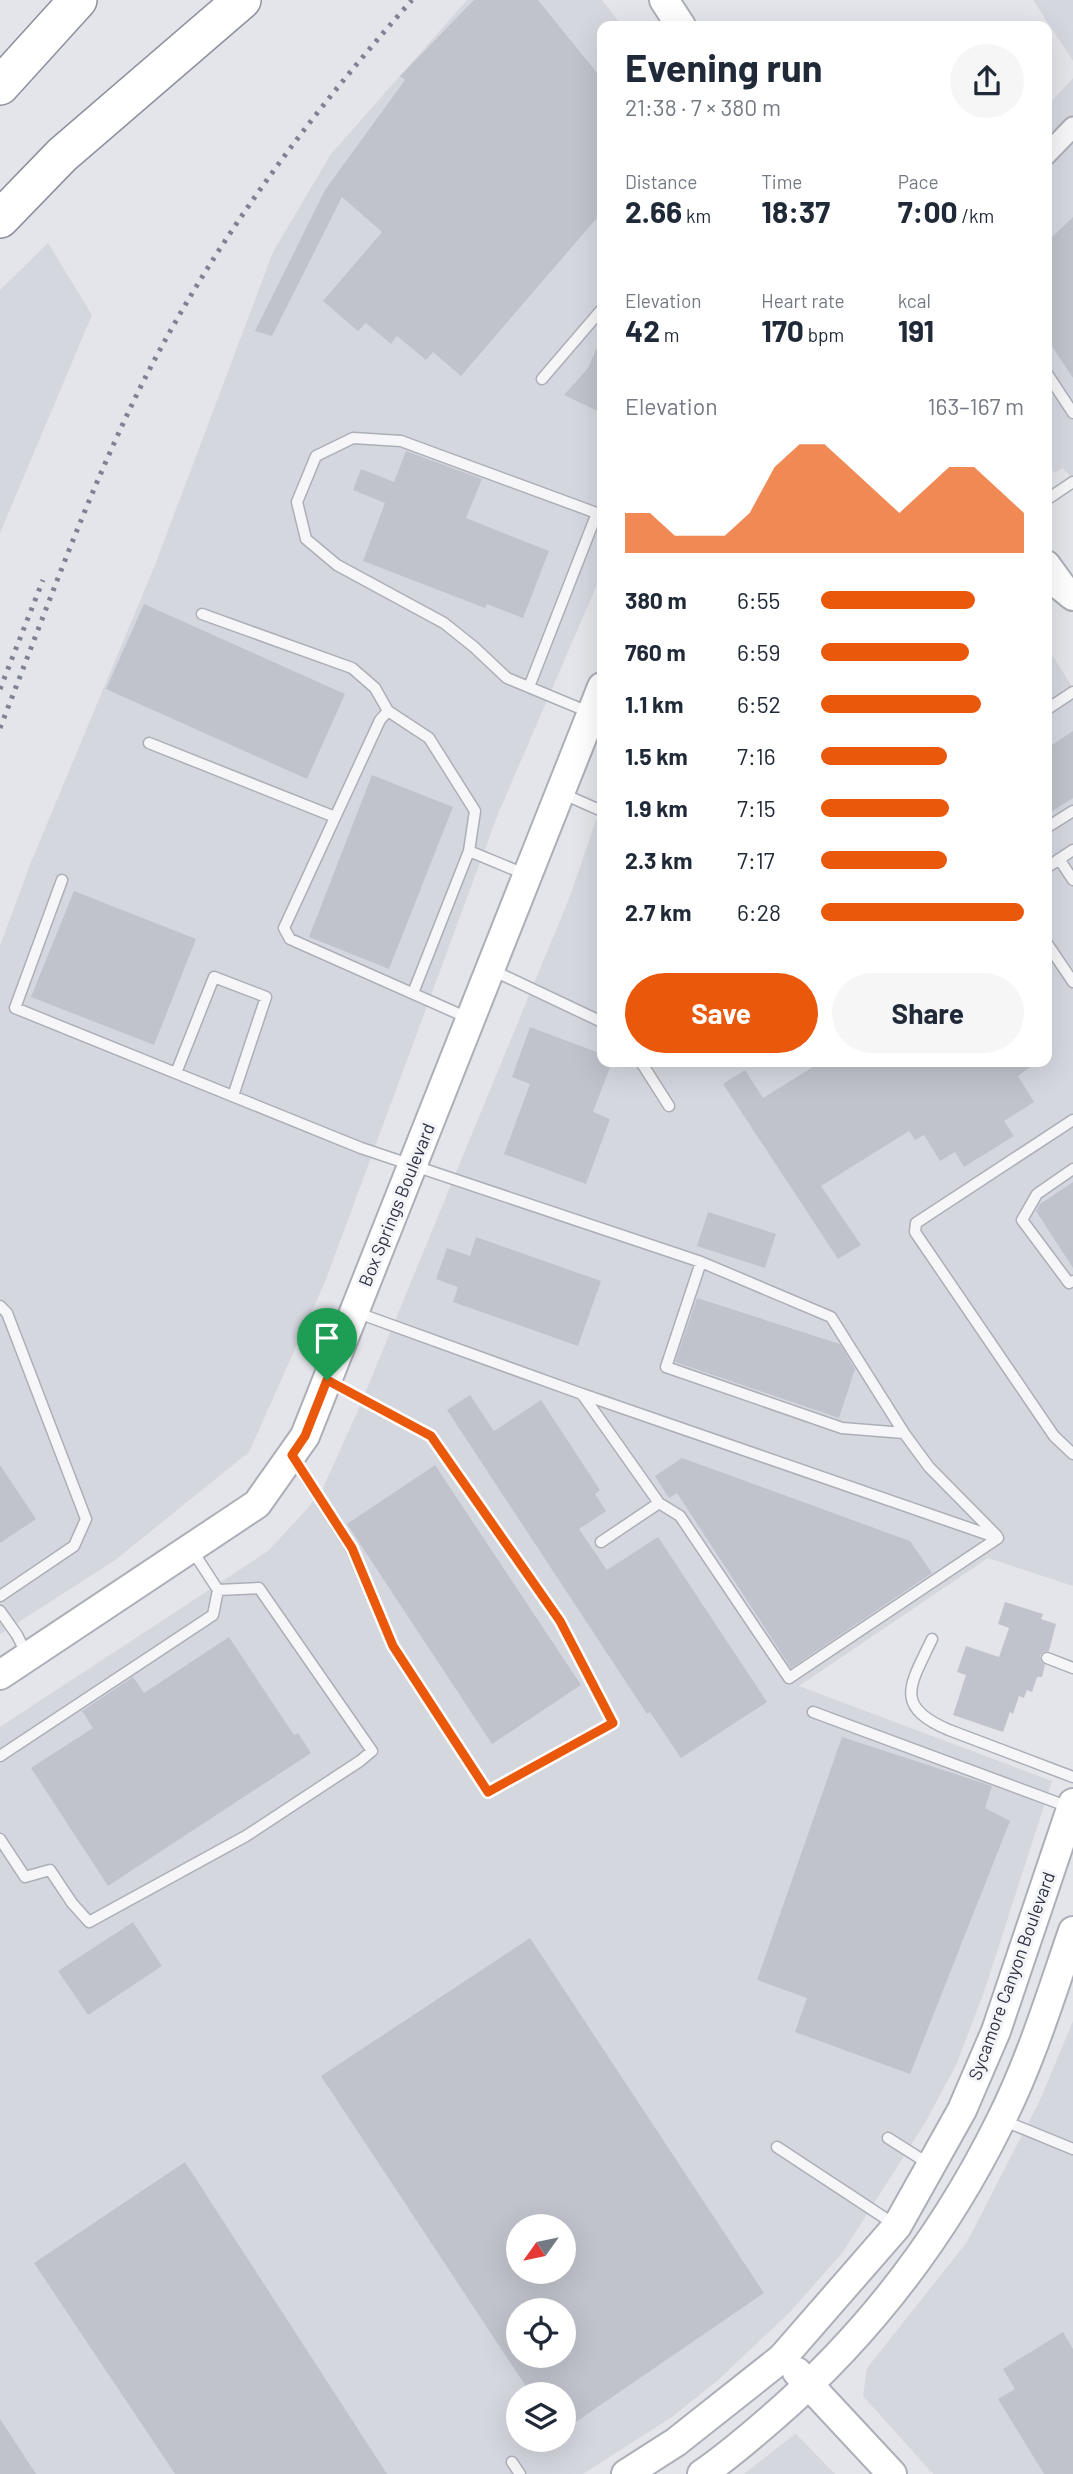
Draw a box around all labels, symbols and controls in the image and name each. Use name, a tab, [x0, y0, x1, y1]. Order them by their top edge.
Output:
text: Evening run	[625, 44, 823, 90]
button: share	[950, 44, 1024, 118]
text: 21:38 · 7 × 380 m	[625, 93, 781, 121]
text: Distance	[625, 170, 697, 193]
text: Time	[761, 170, 802, 193]
text: Pace	[898, 170, 939, 193]
text: 2.66	[625, 193, 682, 229]
text: 18:37	[761, 193, 830, 229]
text: 7:00	[898, 193, 958, 229]
text: km	[682, 204, 711, 227]
text: /km	[958, 204, 994, 227]
text: Elevation	[625, 289, 702, 312]
text: Heart rate	[761, 289, 845, 312]
text: kcal	[898, 289, 931, 312]
text: 42	[625, 312, 660, 348]
text: 170	[761, 312, 804, 348]
text: 191	[898, 312, 934, 348]
text: m	[660, 323, 679, 346]
text: bpm	[804, 323, 844, 346]
text: Elevation	[625, 392, 718, 420]
text: 163–167 m	[928, 392, 1024, 420]
text: 380 m	[625, 586, 687, 614]
text: 6:55	[737, 586, 780, 614]
text: 760 m	[625, 638, 686, 666]
text: 6:59	[737, 638, 780, 666]
text: 1.1 km	[625, 690, 684, 718]
text: 6:52	[737, 690, 781, 718]
text: 1.5 km	[625, 742, 688, 770]
text: 7:16	[737, 742, 776, 770]
text: 1.9 km	[625, 794, 688, 822]
text: 7:15	[737, 794, 776, 822]
text: 2.3 km	[625, 846, 693, 874]
text: 7:17	[737, 846, 775, 874]
text: 2.7 km	[625, 898, 692, 926]
text: 6:28	[737, 898, 781, 926]
button: Save	[625, 973, 818, 1053]
button: Share	[832, 973, 1024, 1053]
street label: Box Springs Boulevard	[353, 1120, 439, 1290]
pin	[297, 1308, 357, 1380]
icon: arrive	[308, 1319, 346, 1357]
street label: Sycamore Canyon Boulevard	[963, 1869, 1059, 2083]
north arrow	[506, 2214, 576, 2284]
map controls	[506, 2214, 576, 2452]
button: locate	[506, 2298, 576, 2368]
button: layers	[506, 2382, 576, 2452]

